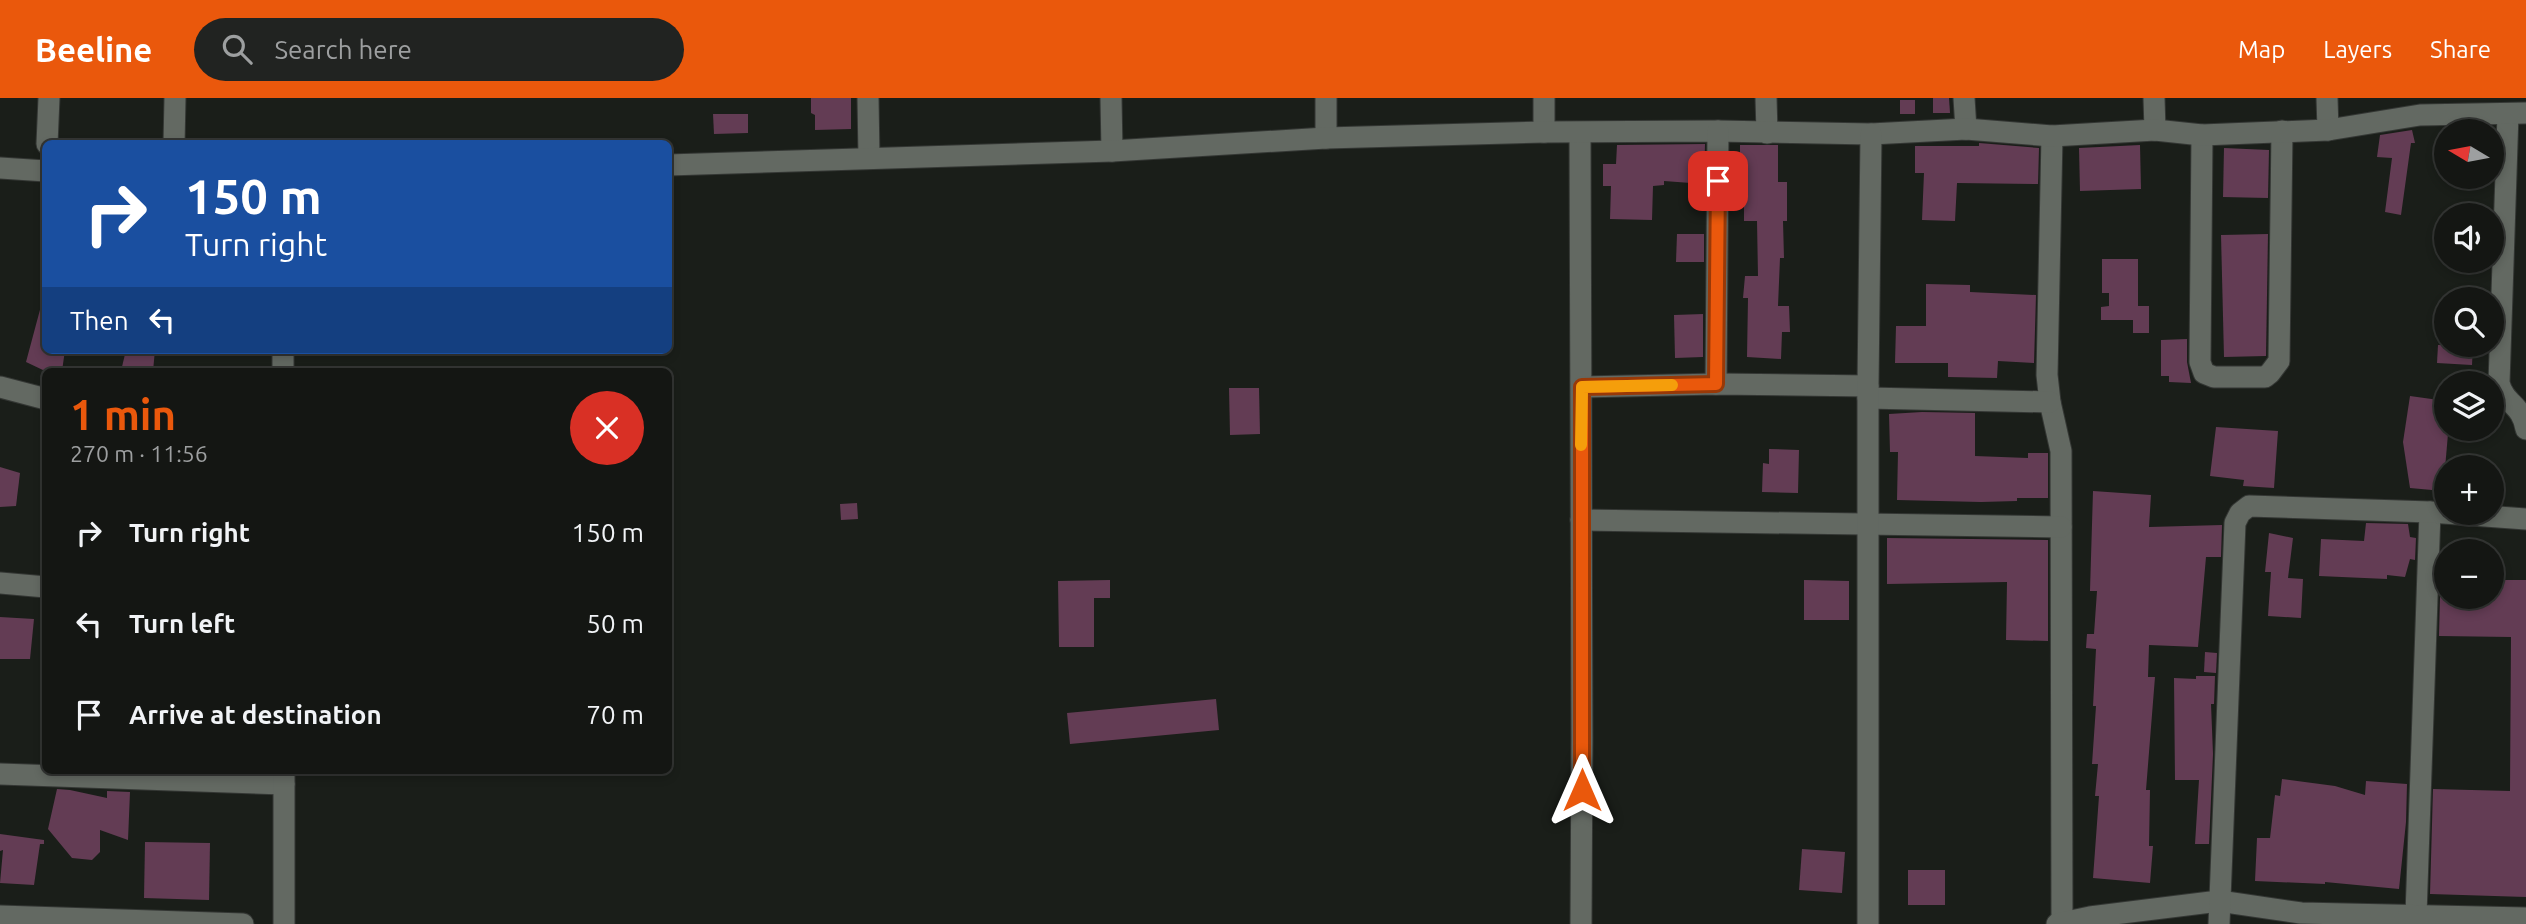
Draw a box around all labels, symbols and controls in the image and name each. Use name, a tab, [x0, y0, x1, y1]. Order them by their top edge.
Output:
search box	[194, 18, 684, 81]
icon: search	[218, 30, 256, 68]
text: Beeline	[35, 31, 152, 68]
text: Search here	[274, 35, 412, 64]
text: Map	[2238, 36, 2285, 63]
text: Layers	[2323, 36, 2392, 63]
text: Share	[2430, 36, 2491, 63]
north arrow	[2434, 119, 2504, 189]
map controls	[2434, 119, 2504, 609]
pin	[1688, 151, 1748, 211]
icon: arrive	[1699, 162, 1737, 200]
icon: right	[70, 168, 161, 259]
text: 150 m	[185, 168, 322, 223]
button: sound	[2434, 203, 2504, 273]
text: Turn right	[185, 226, 327, 262]
button: search	[2434, 287, 2504, 357]
icon: left	[143, 301, 181, 339]
text: Then	[70, 306, 129, 335]
button: layers	[2434, 371, 2504, 441]
text: 1 min	[70, 391, 176, 438]
button: close	[570, 391, 644, 465]
text: 270 m · 11:56	[70, 441, 208, 466]
button: +	[2434, 455, 2504, 525]
icon: right	[70, 514, 108, 552]
text: Turn right	[129, 518, 250, 547]
text: 150 m	[572, 518, 644, 547]
button: −	[2434, 539, 2504, 609]
icon: left	[70, 605, 108, 643]
text: Turn left	[129, 609, 235, 638]
text: 50 m	[586, 609, 644, 638]
icon: arrive	[70, 696, 108, 734]
text: Arrive at destination	[129, 700, 382, 729]
text: 70 m	[586, 700, 644, 729]
position arrow	[1545, 753, 1619, 827]

